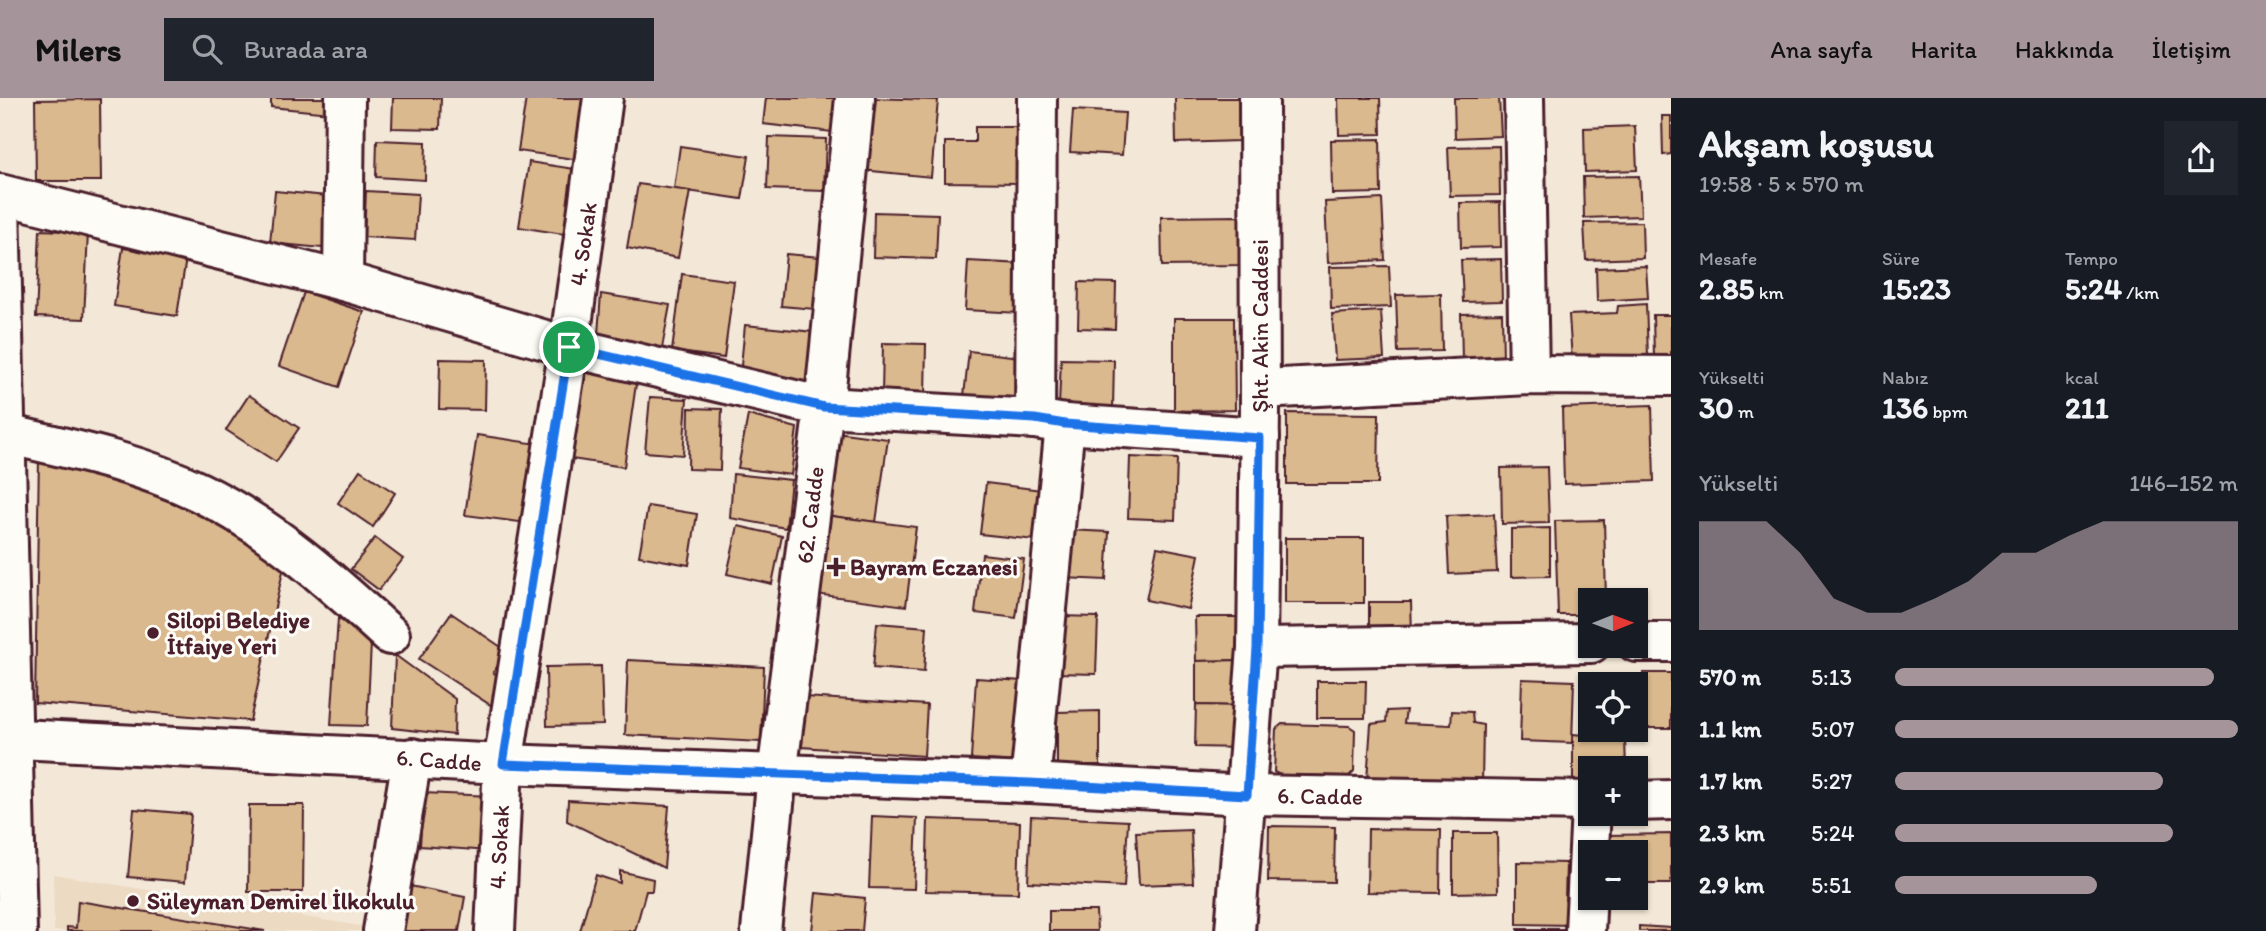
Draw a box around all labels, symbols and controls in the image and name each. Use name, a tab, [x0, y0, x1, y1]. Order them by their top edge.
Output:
search box	[164, 18, 654, 81]
text: Milers	[35, 30, 122, 69]
icon: search	[188, 30, 226, 68]
text: Burada ara	[244, 33, 368, 65]
text: Ana sayfa	[1770, 35, 1873, 64]
text: Harita	[1911, 35, 1977, 64]
text: Hakkında	[2015, 35, 2114, 64]
text: İletişim	[2152, 35, 2231, 64]
text: Akşam koşusu	[1699, 121, 1934, 167]
button: share	[2164, 121, 2238, 195]
text: 19:58 · 5 × 570 m	[1699, 170, 1864, 198]
street label: 4. Sokak	[563, 200, 603, 288]
street label: Şht. Akin Caddesi	[1246, 239, 1274, 413]
text: Mesafe	[1699, 247, 1757, 270]
text: Süre	[1882, 247, 1920, 270]
text: Tempo	[2065, 247, 2118, 270]
text: 2.85	[1699, 270, 1754, 307]
text: 15:23	[1882, 270, 1951, 307]
text: 5:24	[2065, 270, 2122, 307]
text: km	[1754, 281, 1784, 304]
text: /km	[2122, 281, 2159, 304]
pin	[539, 317, 599, 377]
icon: arrive	[550, 328, 588, 366]
text: Yükselti	[1699, 366, 1764, 389]
text: Nabız	[1882, 366, 1928, 389]
text: kcal	[2065, 366, 2099, 389]
text: 30	[1699, 389, 1734, 426]
text: 136	[1882, 389, 1928, 426]
text: 211	[2065, 389, 2109, 426]
text: m	[1734, 400, 1754, 423]
text: bpm	[1928, 400, 1968, 423]
street label: 62. Cadde	[790, 465, 830, 565]
text: Yükselti	[1699, 469, 1778, 497]
text: 146–152 m	[2129, 469, 2238, 497]
place label: Bayram Eczanesi	[850, 553, 1018, 581]
marker: Bayram Eczanesi	[828, 559, 844, 575]
north arrow	[1578, 588, 1648, 658]
map controls	[1578, 588, 1648, 910]
place label: Silopi Belediye İtfaiye Yeri	[167, 606, 310, 660]
marker: Silopi Belediye İtfaiye Yeri	[145, 625, 161, 641]
text: 570 m	[1699, 663, 1761, 691]
text: 5:13	[1811, 663, 1852, 691]
button: locate	[1578, 672, 1648, 742]
text: 1.1 km	[1699, 715, 1762, 743]
text: 5:07	[1811, 715, 1854, 743]
street label: 6. Cadde	[395, 743, 483, 777]
button: +	[1578, 756, 1648, 826]
text: 1.7 km	[1699, 767, 1762, 795]
text: 5:27	[1811, 767, 1852, 795]
street label: 6. Cadde	[1277, 781, 1363, 811]
street label: 4. Sokak	[483, 804, 515, 890]
text: 2.3 km	[1699, 819, 1765, 847]
text: 5:24	[1811, 819, 1855, 847]
button: −	[1578, 840, 1648, 910]
text: 2.9 km	[1699, 871, 1764, 899]
text: 5:51	[1811, 871, 1851, 899]
place label: Süleyman Demirel İlkokulu	[147, 887, 415, 915]
marker: Süleyman Demirel İlkokulu	[125, 893, 141, 909]

